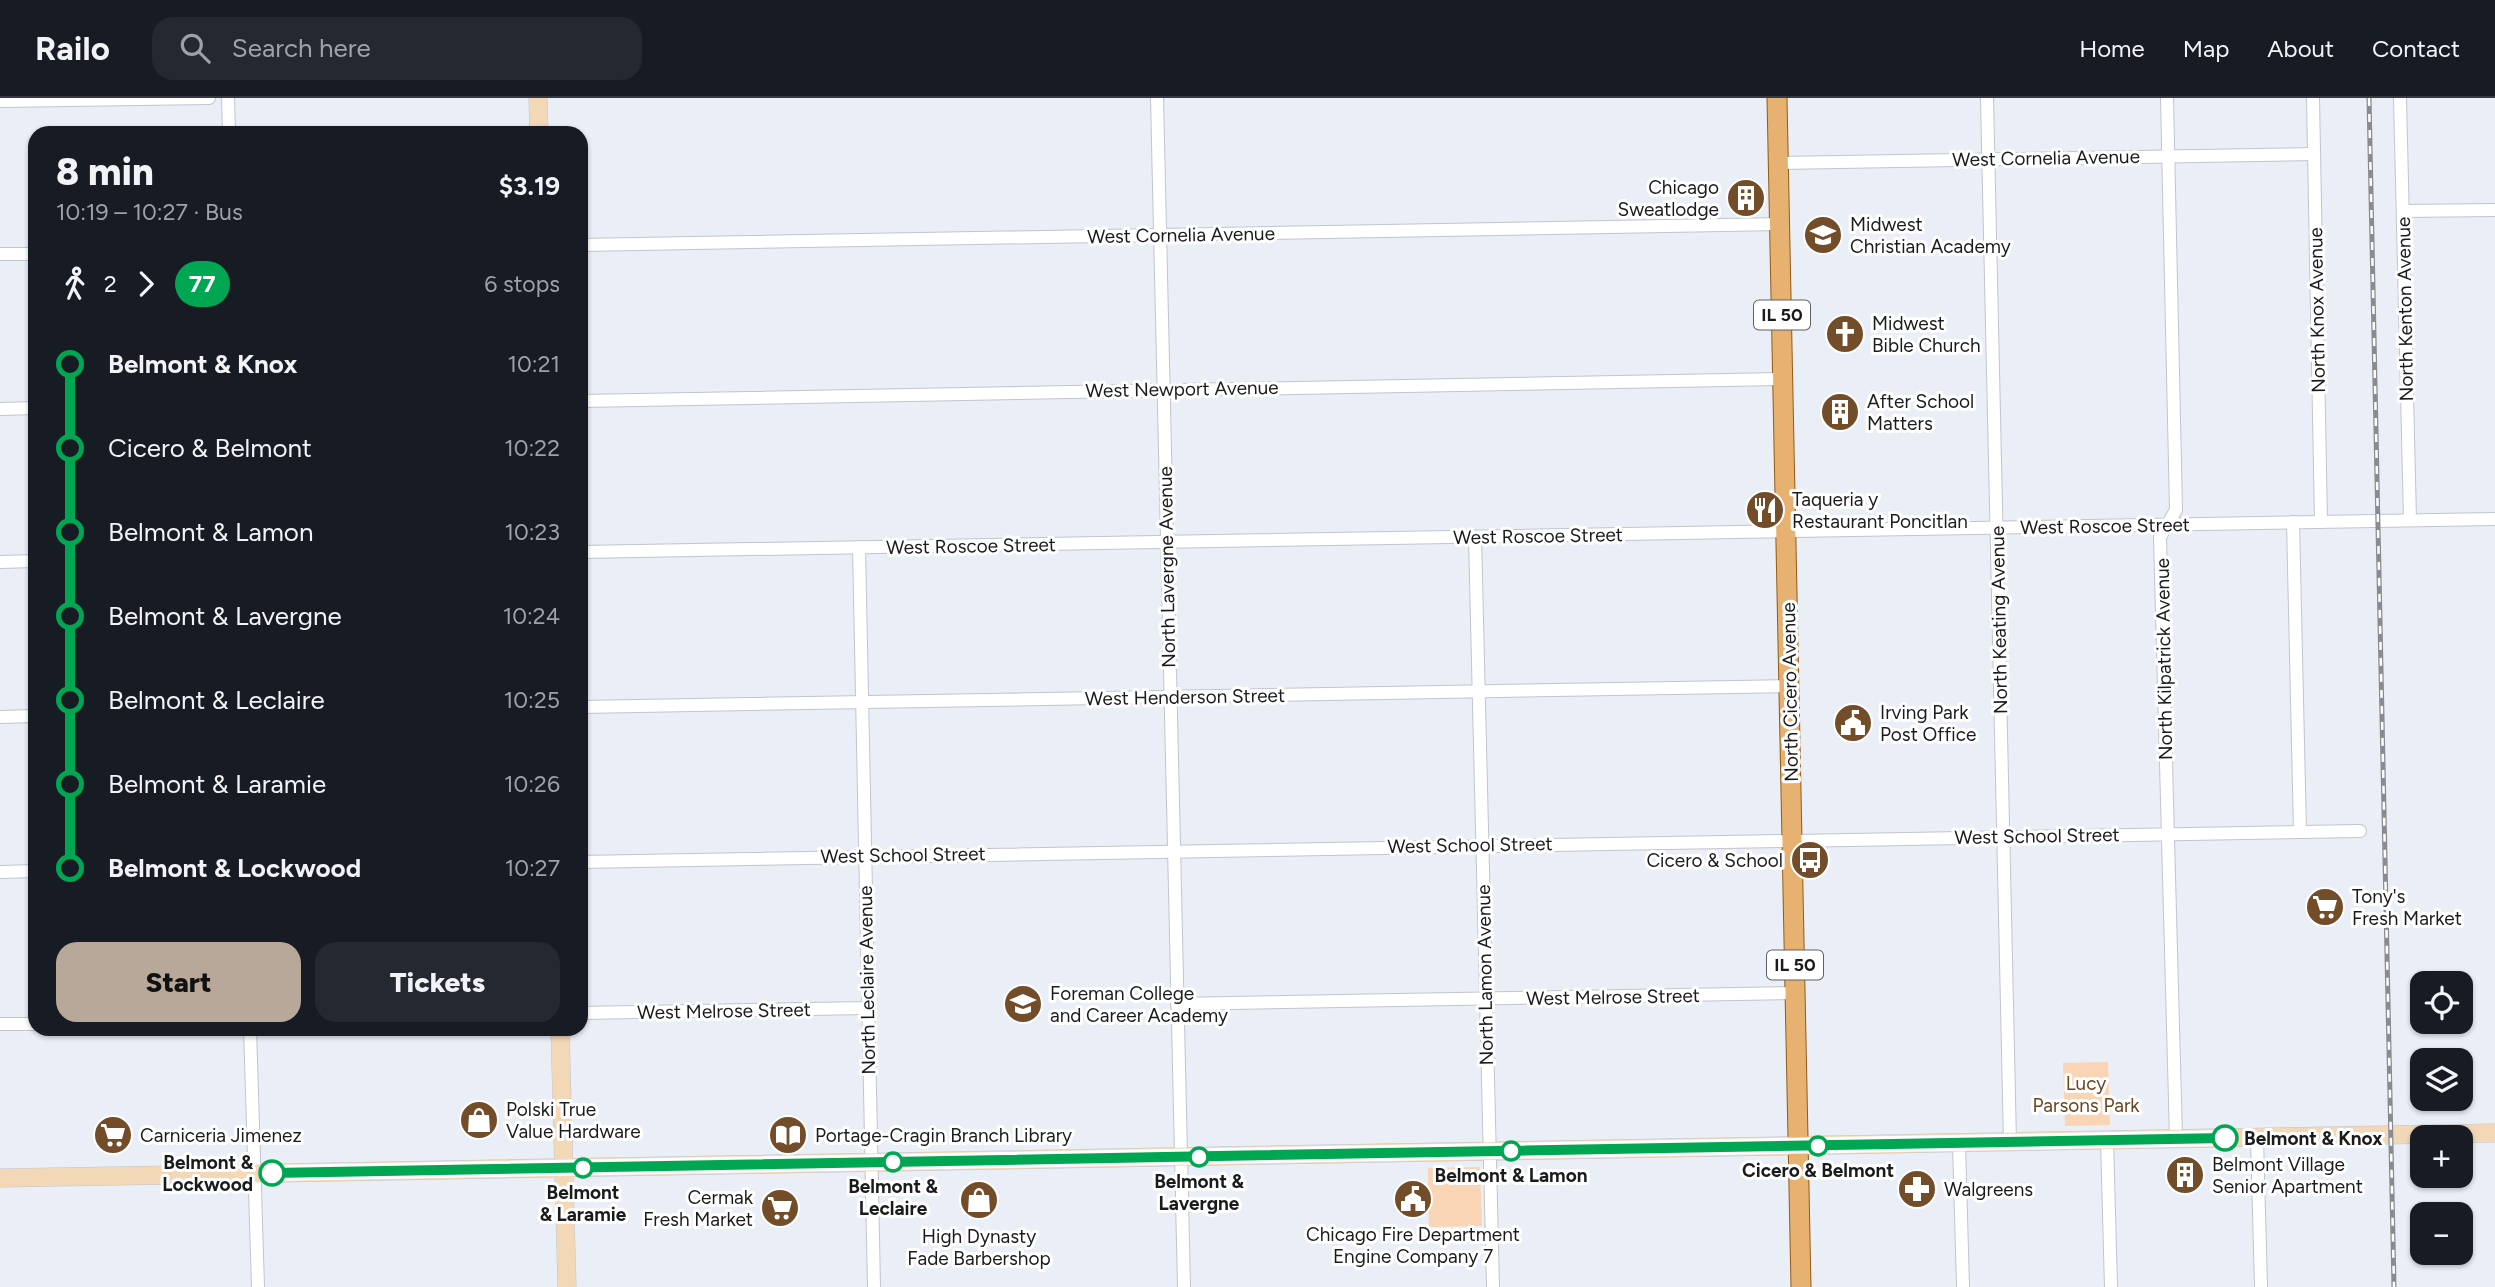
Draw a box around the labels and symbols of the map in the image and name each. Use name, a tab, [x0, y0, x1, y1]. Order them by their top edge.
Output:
street label: West Cornelia Avenue	[1952, 145, 2140, 171]
place label: Chicago Sweatlodge	[1618, 176, 1719, 221]
building icon: Chicago Sweatlodge	[1725, 177, 1767, 219]
place label: Midwest Christian Academy	[1850, 213, 2011, 258]
school or university icon: Midwest Christian Academy	[1802, 214, 1844, 256]
street label: North Kenton Avenue	[2392, 216, 2418, 402]
street label: West Cornelia Avenue	[1087, 222, 1275, 248]
street label: North Knox Avenue	[2304, 227, 2330, 393]
road number: IL 50	[1754, 300, 1810, 330]
place label: Midwest Bible Church	[1872, 312, 1981, 357]
church icon: Midwest Bible Church	[1824, 313, 1866, 355]
street label: West Newport Avenue	[1085, 376, 1279, 402]
place label: After School Matters	[1867, 390, 1974, 435]
building icon: After School Matters	[1819, 391, 1861, 433]
street label: North Lavergne Avenue	[1154, 466, 1180, 668]
place label: Taqueria y Restaurant Poncitlan	[1792, 488, 1968, 533]
restaurant icon: Taqueria y Restaurant Poncitlan	[1744, 489, 1786, 531]
street label: West Roscoe Street	[2020, 513, 2190, 539]
street label: West Roscoe Street	[1453, 523, 1623, 549]
street label: North Keating Avenue	[1986, 526, 2012, 714]
street label: West Roscoe Street	[886, 533, 1056, 559]
street label: North Kilpatrick Avenue	[2151, 558, 2177, 760]
street label: North Cicero Avenue	[1777, 602, 1803, 782]
street label: West Henderson Street	[1085, 684, 1285, 710]
place label: Irving Park Post Office	[1880, 701, 1976, 746]
public building icon: Irving Park Post Office	[1832, 702, 1874, 744]
street label: West School Street	[1954, 823, 2120, 849]
street label: West School Street	[1387, 832, 1553, 858]
bus stop icon: Cicero & School	[1789, 839, 1831, 881]
street label: West School Street	[820, 842, 986, 868]
place label: Cicero & School	[1646, 849, 1783, 872]
street label: North Lamon Avenue	[1472, 884, 1498, 1066]
street label: North Leclaire Avenue	[854, 885, 880, 1075]
place label: Tony's Fresh Market	[2352, 885, 2462, 930]
supermarket icon: Tony's Fresh Market	[2304, 886, 2346, 928]
road number: IL 50	[1767, 950, 1823, 980]
place label: Foreman College and Career Academy	[1050, 982, 1228, 1027]
school or university icon: Foreman College and Career Academy	[1002, 983, 1044, 1025]
street label: West Melrose Street	[1526, 984, 1700, 1010]
street label: West Melrose Street	[637, 998, 811, 1024]
park label: Lucy Parsons Park	[2032, 1072, 2140, 1117]
place label: Polski True Value Hardware	[506, 1098, 641, 1143]
shop icon: Polski True Value Hardware	[458, 1099, 500, 1141]
supermarket icon: Carniceria Jimenez	[92, 1114, 134, 1156]
library icon: Portage-Cragin Branch Library	[767, 1114, 809, 1156]
place label: Carniceria Jimenez	[140, 1124, 302, 1147]
place label: Portage-Cragin Branch Library	[815, 1124, 1072, 1147]
marker: Belmont & Knox	[2212, 1125, 2238, 1151]
place label: Belmont & Knox	[2244, 1127, 2382, 1150]
marker: Cicero & Belmont	[1808, 1136, 1828, 1156]
marker: Belmont & Lamon	[1501, 1141, 1521, 1161]
marker: Belmont & Lavergne	[1189, 1147, 1209, 1167]
place label: Belmont & Lockwood	[162, 1151, 254, 1196]
marker: Belmont & Leclaire	[883, 1152, 903, 1172]
place label: Belmont Village Senior Apartment	[2212, 1153, 2363, 1198]
building icon: Belmont Village Senior Apartment	[2164, 1154, 2206, 1196]
marker: Belmont & Laramie	[573, 1158, 593, 1178]
place label: Cicero & Belmont	[1742, 1159, 1894, 1182]
marker: Belmont & Lockwood	[259, 1160, 285, 1186]
place label: Belmont & Lamon	[1435, 1164, 1587, 1187]
pharmacy icon: Walgreens	[1896, 1168, 1938, 1210]
place label: Belmont & Lavergne	[1154, 1170, 1245, 1215]
place label: Belmont & Leclaire	[848, 1175, 939, 1220]
public building icon: Chicago Fire Department Engine Company 7	[1392, 1178, 1434, 1220]
place label: Walgreens	[1944, 1178, 2033, 1201]
shop icon: High Dynasty Fade Barbershop	[958, 1179, 1000, 1221]
place label: Belmont & Laramie	[540, 1181, 627, 1226]
place label: Cermak Fresh Market	[643, 1186, 754, 1231]
supermarket icon: Cermak Fresh Market	[759, 1187, 801, 1229]
place label: Chicago Fire Department Engine Company 7	[1306, 1223, 1520, 1268]
place label: High Dynasty Fade Barbershop	[907, 1225, 1051, 1270]

